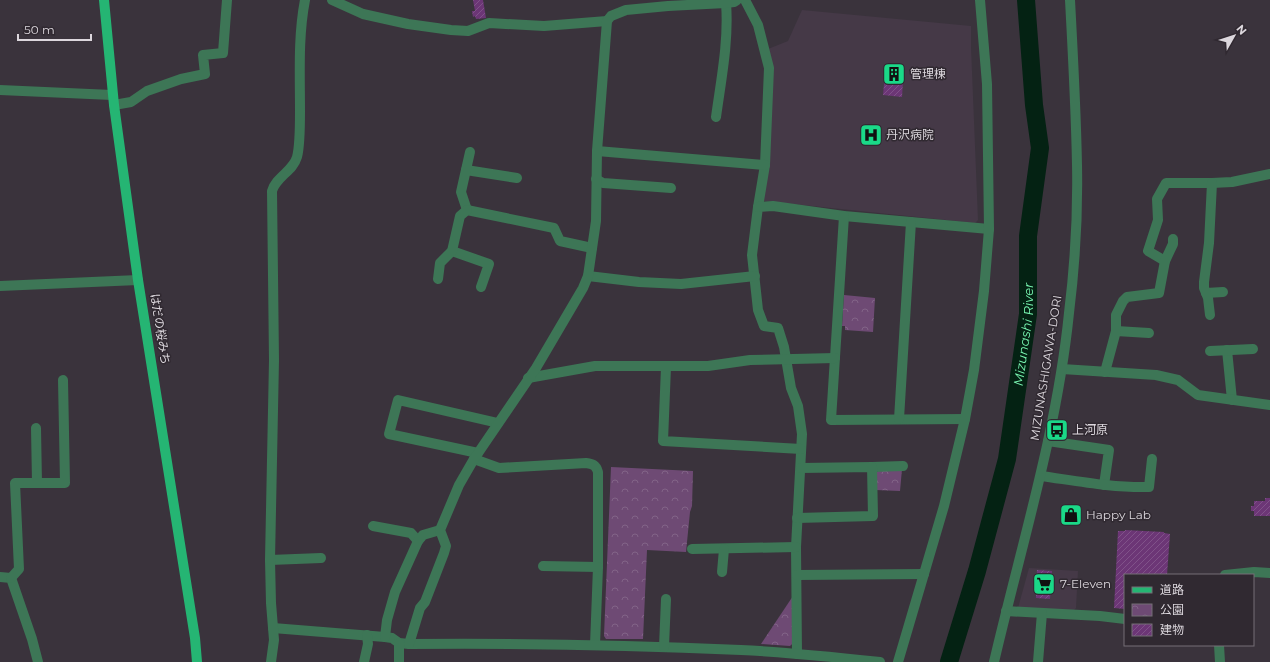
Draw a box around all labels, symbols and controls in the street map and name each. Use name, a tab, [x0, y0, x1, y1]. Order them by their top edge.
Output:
scale bar	[18, 16, 91, 42]
north arrow	[1214, 16, 1254, 56]
text: 50 m	[24, 22, 55, 37]
text: N	[1234, 22, 1250, 38]
building icon: 管理棟	[881, 61, 907, 87]
place label: 管理棟	[910, 66, 946, 81]
hospital icon: 丹沢病院	[858, 122, 884, 148]
place label: 丹沢病院	[886, 127, 934, 142]
water label: Mizunashi River	[1010, 282, 1036, 387]
street label: はだの桜みち	[147, 292, 174, 366]
street label: MIZUNASHIGAWA-DORI	[1027, 294, 1064, 442]
bus stop icon: 上河原	[1044, 417, 1070, 443]
place label: 上河原	[1072, 422, 1108, 437]
shop icon: Happy Lab	[1058, 502, 1084, 528]
place label: Happy Lab	[1086, 507, 1151, 522]
supermarket icon: 7-Eleven	[1031, 571, 1057, 597]
legend	[1124, 574, 1254, 646]
place label: 7-Eleven	[1060, 576, 1111, 591]
text: 道路	[1160, 582, 1184, 597]
text: 公園	[1160, 602, 1184, 617]
text: 建物	[1160, 622, 1184, 637]

